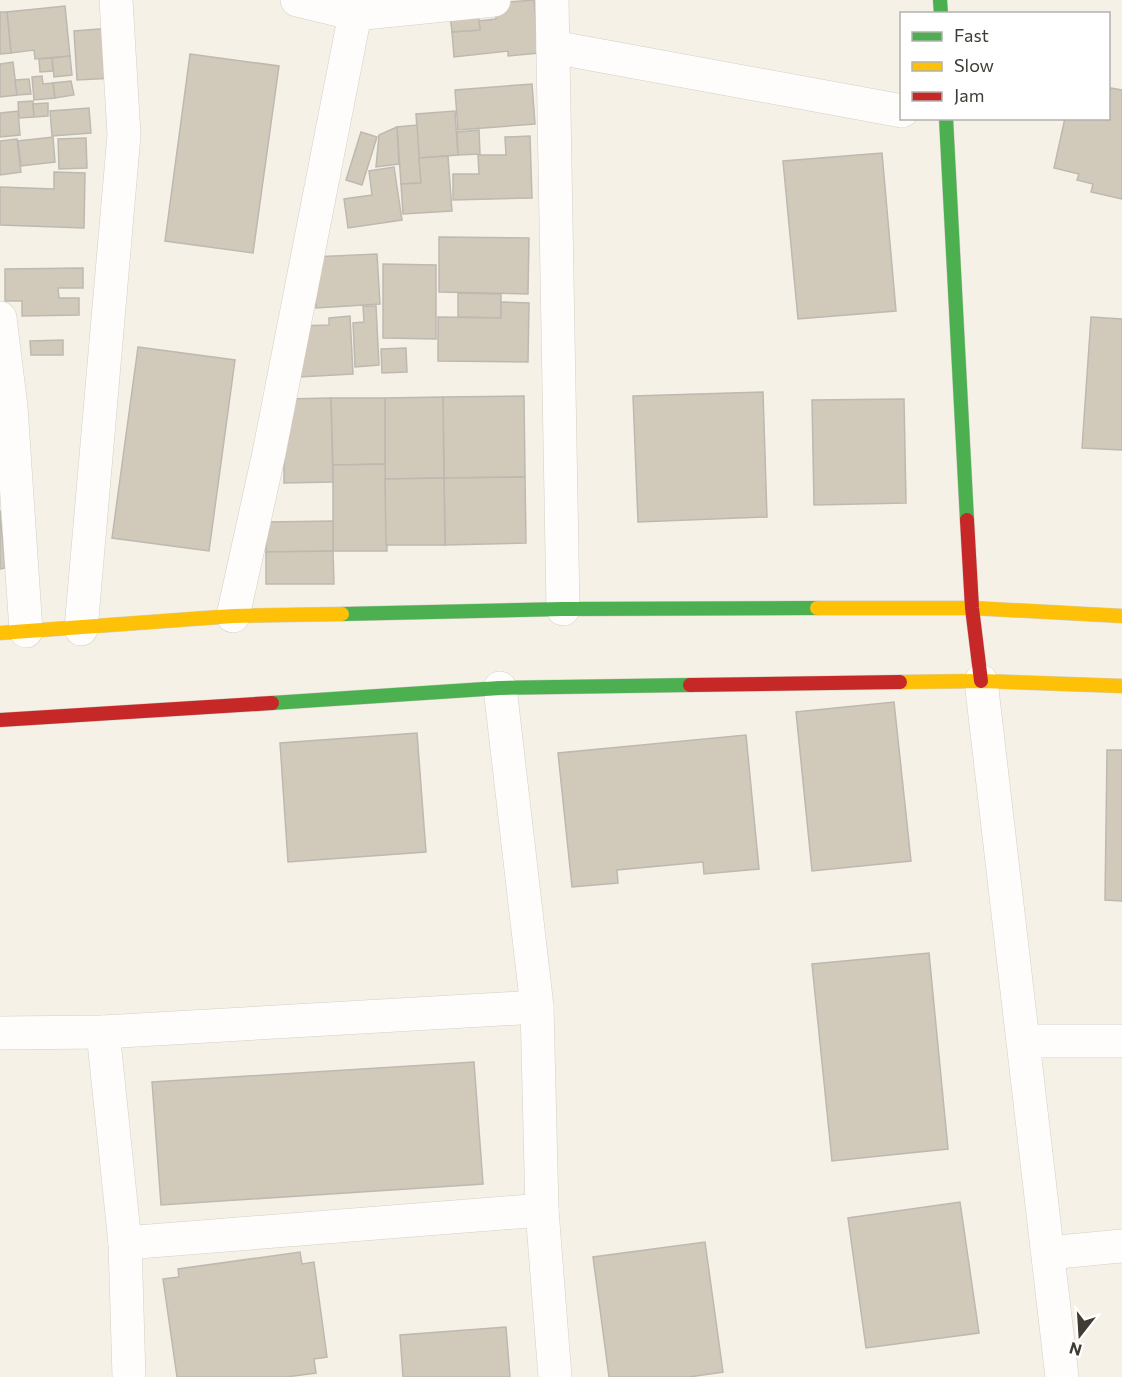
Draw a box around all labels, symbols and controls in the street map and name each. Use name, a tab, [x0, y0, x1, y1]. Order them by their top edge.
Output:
legend	[900, 12, 1110, 120]
text: Fast	[954, 24, 989, 46]
text: Slow	[954, 54, 994, 76]
text: Jam	[954, 84, 984, 106]
north arrow	[1050, 1305, 1110, 1365]
text: N	[1067, 1339, 1084, 1361]

